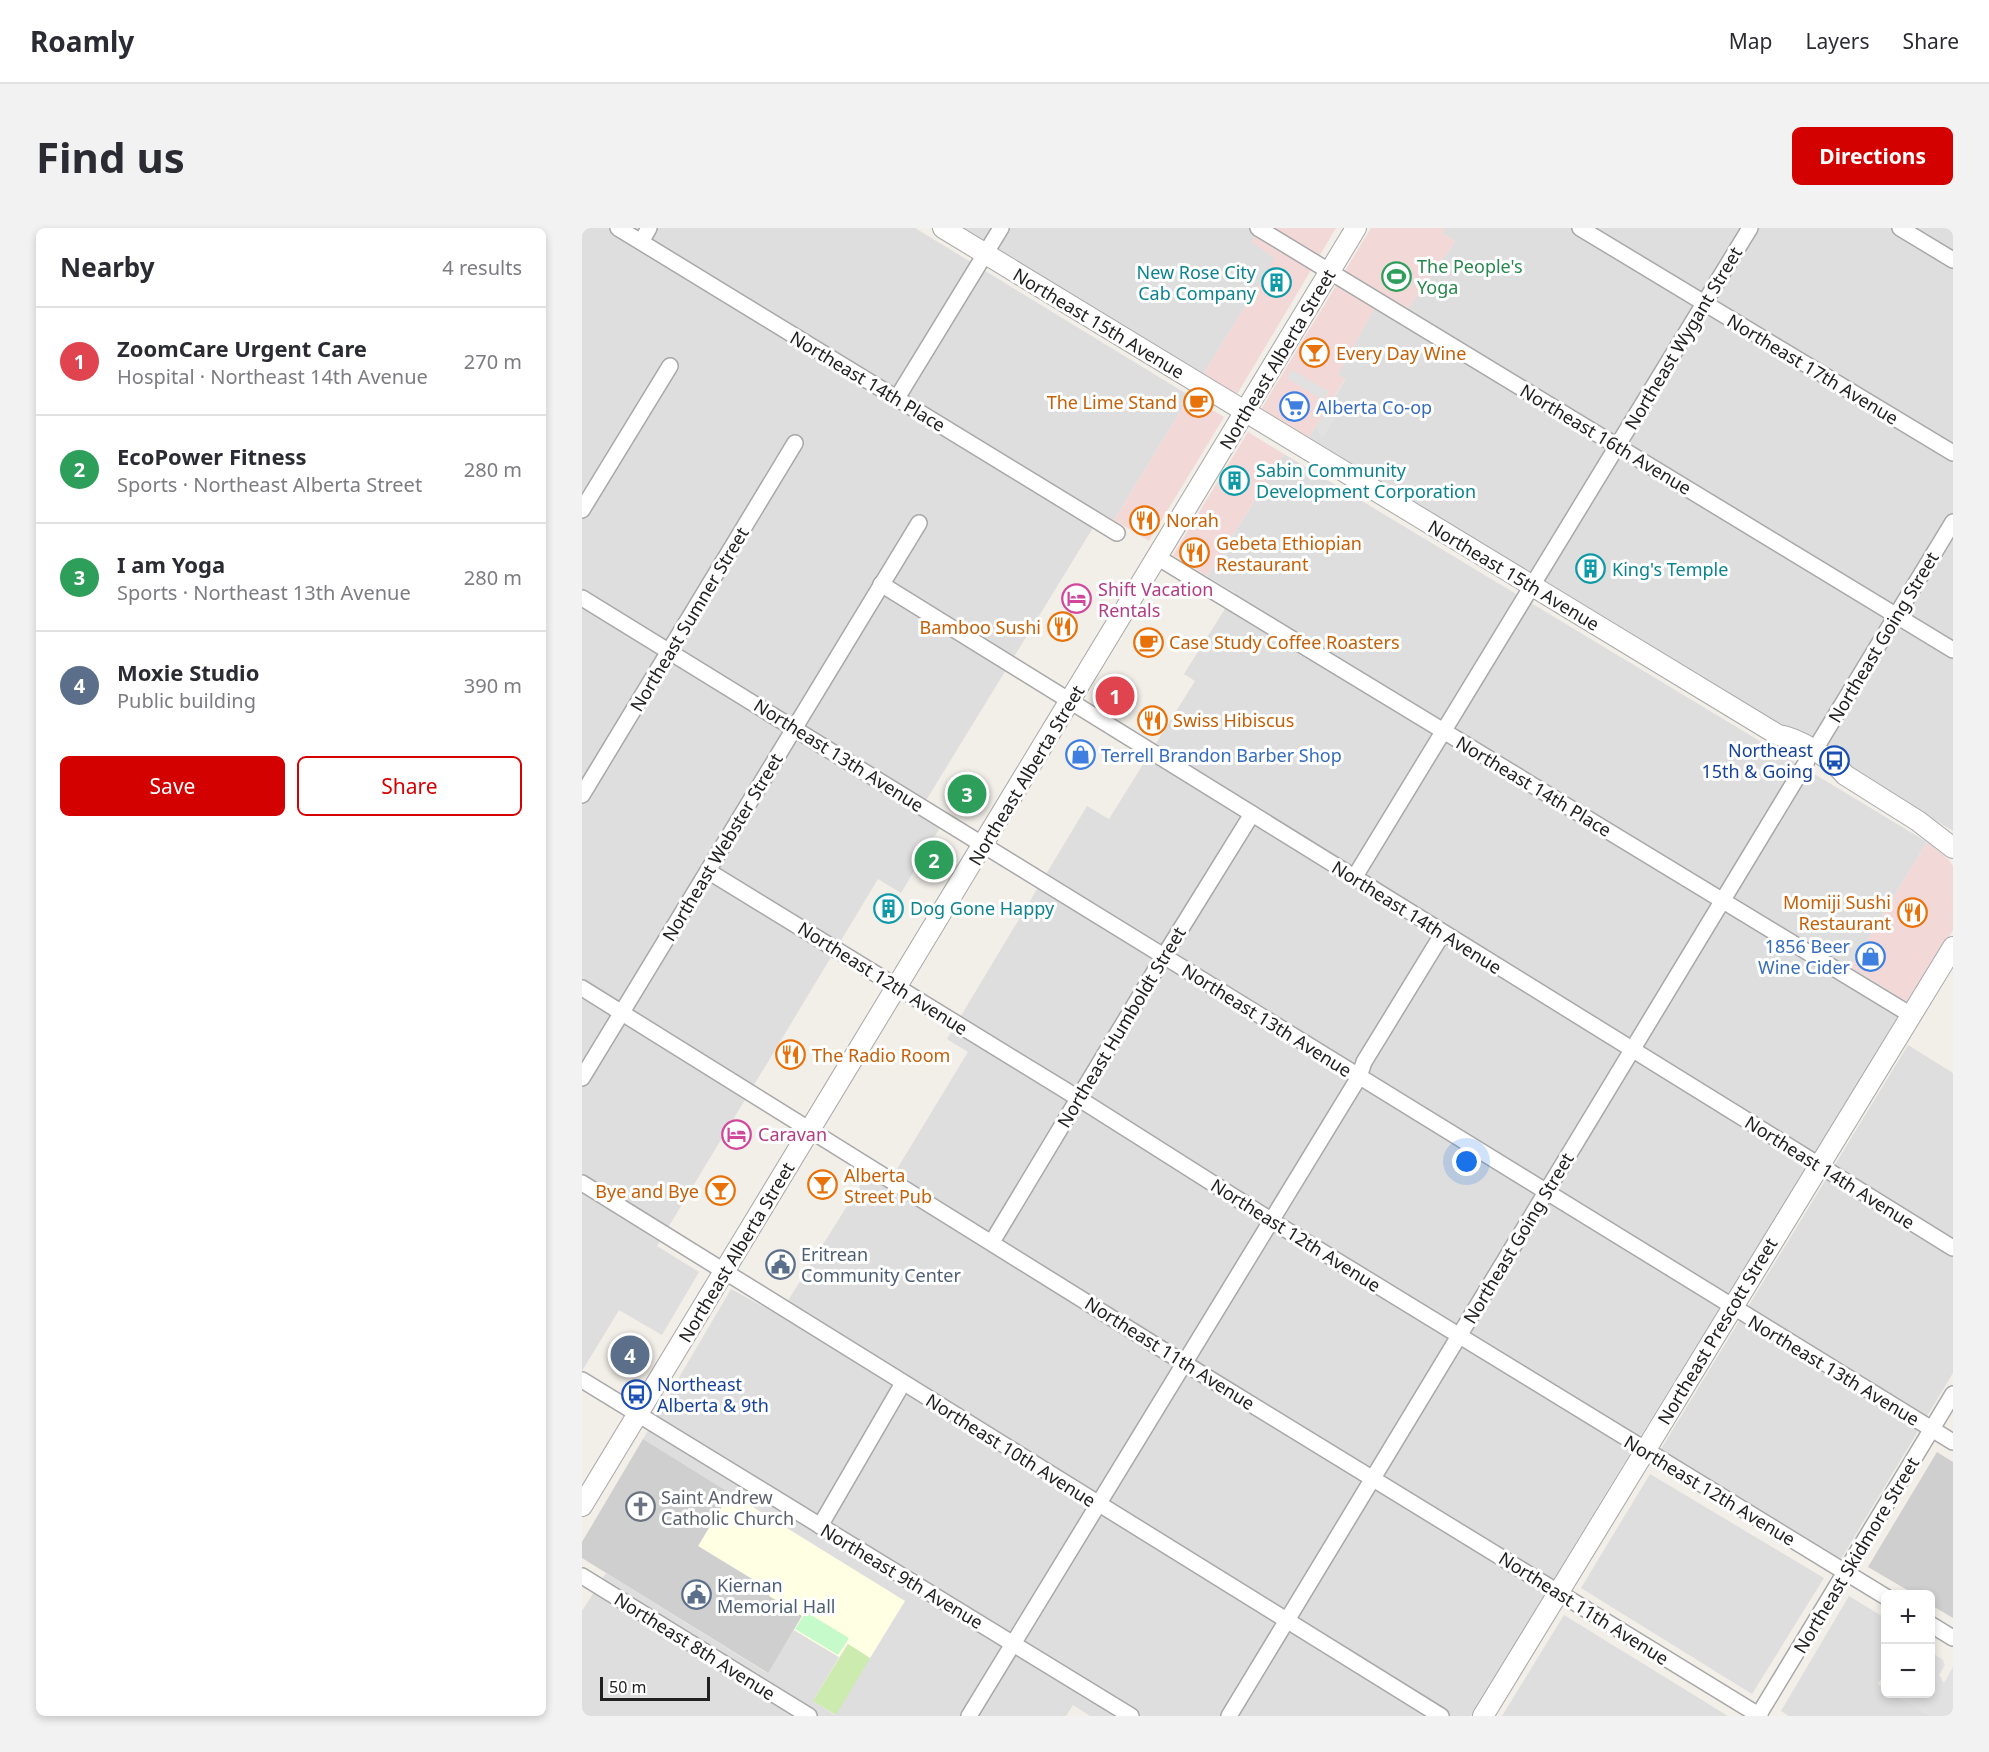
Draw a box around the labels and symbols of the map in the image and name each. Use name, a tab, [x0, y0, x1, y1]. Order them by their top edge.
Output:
street label: Northeast Wygant Street	[1619, 242, 1747, 434]
place label: The People's Yoga	[1417, 254, 1523, 299]
place label: New Rose City Cab Company	[1136, 260, 1257, 305]
sports icon: The People's Yoga	[1380, 260, 1412, 292]
street label: Northeast 15th Avenue	[1009, 262, 1189, 384]
street label: Northeast Alberta Street	[1214, 264, 1341, 453]
building icon: New Rose City Cab Company	[1261, 266, 1293, 298]
street label: Northeast 17th Avenue	[1723, 308, 1903, 430]
street label: Northeast 14th Place	[786, 325, 950, 437]
bar icon: Every Day Wine	[1299, 337, 1331, 369]
place label: Every Day Wine	[1336, 341, 1466, 365]
street label: Northeast 16th Avenue	[1516, 378, 1696, 500]
cafe icon: The Lime Stand	[1182, 386, 1214, 418]
place label: The Lime Stand	[1047, 390, 1177, 414]
supermarket icon: Alberta Co-op	[1279, 391, 1311, 423]
place label: Alberta Co-op	[1316, 395, 1432, 419]
place label: Sabin Community Development Corporation	[1256, 458, 1476, 503]
building icon: Sabin Community Development Corporation	[1219, 464, 1251, 496]
restaurant icon: Norah	[1129, 504, 1161, 536]
place label: Norah	[1166, 508, 1219, 532]
street label: Northeast 15th Avenue	[1424, 514, 1604, 636]
street label: Northeast Sumner Street	[624, 522, 754, 716]
place label: Gebeta Ethiopian Restaurant	[1216, 531, 1362, 576]
restaurant icon: Gebeta Ethiopian Restaurant	[1179, 537, 1211, 569]
street label: Northeast Going Street	[1822, 547, 1944, 727]
building icon: King's Temple	[1575, 553, 1607, 585]
place label: King's Temple	[1612, 557, 1728, 581]
place label: Shift Vacation Rentals	[1098, 577, 1213, 622]
hotel icon: Shift Vacation Rentals	[1061, 583, 1093, 615]
restaurant icon: Bamboo Sushi	[1046, 611, 1078, 643]
place label: Bamboo Sushi	[919, 615, 1041, 639]
cafe icon: Case Study Coffee Roasters	[1132, 626, 1164, 658]
place label: Case Study Coffee Roasters	[1169, 630, 1400, 654]
pin: 1	[1096, 674, 1134, 718]
street label: Northeast Alberta Street	[963, 680, 1090, 869]
street label: Northeast 13th Avenue	[750, 693, 928, 817]
restaurant icon: Swiss Hibiscus	[1136, 704, 1168, 736]
place label: Swiss Hibiscus	[1173, 708, 1294, 732]
street label: Northeast 14th Place	[1452, 730, 1616, 842]
place label: Northeast 15th & Going	[1701, 738, 1813, 783]
shop icon: Terrell Brandon Barber Shop	[1064, 739, 1096, 771]
place label: Terrell Brandon Barber Shop	[1101, 743, 1342, 767]
bus stop icon: Northeast 15th & Going	[1818, 744, 1850, 776]
street label: Northeast Webster Street	[656, 748, 788, 945]
pin: 3	[948, 772, 986, 816]
pin: 2	[914, 838, 954, 882]
street label: Northeast 14th Avenue	[1328, 855, 1506, 979]
place label: Momiji Sushi Restaurant	[1783, 890, 1892, 935]
building icon: Dog Gone Happy	[873, 892, 905, 924]
place label: Dog Gone Happy	[910, 896, 1055, 920]
restaurant icon: Momiji Sushi Restaurant	[1896, 896, 1928, 928]
street label: Northeast 12th Avenue	[794, 916, 972, 1040]
street label: Northeast Humboldt Street	[1051, 922, 1191, 1132]
place label: 1856 Beer Wine Cider	[1758, 934, 1851, 979]
shop icon: 1856 Beer Wine Cider	[1855, 940, 1887, 972]
street label: Northeast 13th Avenue	[1178, 958, 1356, 1082]
restaurant icon: The Radio Room	[775, 1039, 807, 1071]
place label: The Radio Room	[812, 1043, 950, 1067]
street label: Northeast 14th Avenue	[1741, 1110, 1919, 1234]
hotel icon: Caravan	[721, 1118, 753, 1150]
place label: Caravan	[758, 1122, 827, 1146]
your location	[1452, 1147, 1481, 1176]
street label: Northeast Going Street	[1457, 1148, 1579, 1328]
street label: Northeast Alberta Street	[673, 1157, 800, 1346]
place label: Alberta Street Pub	[844, 1163, 932, 1208]
bar icon: Alberta Street Pub	[807, 1169, 839, 1201]
street label: Northeast 12th Avenue	[1207, 1173, 1385, 1297]
bar icon: Bye and Bye	[704, 1175, 736, 1207]
place label: Bye and Bye	[595, 1179, 699, 1203]
street label: Northeast Prescott Street	[1652, 1233, 1783, 1429]
place label: Eritrean Community Center	[801, 1242, 961, 1287]
public building icon: Eritrean Community Center	[764, 1248, 796, 1280]
street label: Northeast 11th Avenue	[1081, 1291, 1259, 1415]
street label: Northeast 13th Avenue	[1744, 1309, 1924, 1431]
pin: 4	[610, 1332, 650, 1378]
place label: Northeast Alberta & 9th	[657, 1372, 769, 1417]
bus stop icon: Northeast Alberta & 9th	[620, 1378, 652, 1410]
street label: Northeast 10th Avenue	[922, 1388, 1100, 1512]
street label: Northeast 12th Avenue	[1620, 1429, 1800, 1551]
street label: Northeast Skidmore Street	[1788, 1452, 1924, 1658]
place label: Saint Andrew Catholic Church	[661, 1485, 794, 1530]
church icon: Saint Andrew Catholic Church	[624, 1491, 656, 1523]
street label: Northeast 9th Avenue	[816, 1518, 988, 1634]
street label: Northeast 11th Avenue	[1495, 1546, 1673, 1670]
place label: Kiernan Memorial Hall	[717, 1573, 835, 1618]
public building icon: Kiernan Memorial Hall	[680, 1579, 712, 1611]
street label: Northeast 8th Avenue	[610, 1587, 780, 1705]
scale bar	[600, 1674, 710, 1702]

